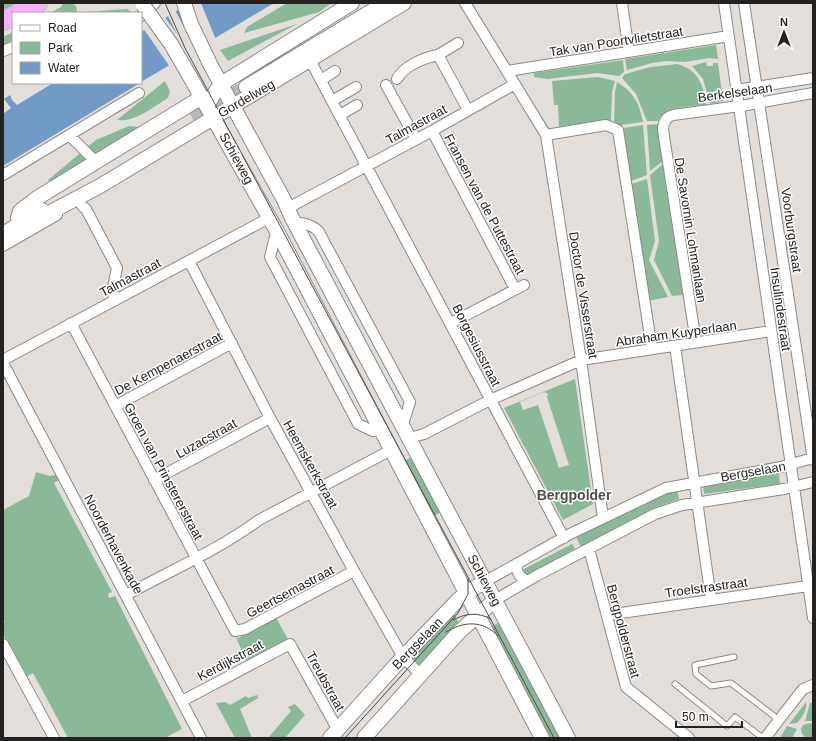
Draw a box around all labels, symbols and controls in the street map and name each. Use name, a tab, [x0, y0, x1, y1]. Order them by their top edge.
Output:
legend	[12, 12, 142, 84]
north arrow	[764, 12, 804, 52]
text: N	[780, 16, 788, 28]
text: Road	[48, 21, 77, 35]
street label: Tak van Poortvlietstraat	[548, 23, 684, 59]
text: Park	[48, 41, 74, 55]
text: Water	[48, 61, 80, 75]
street label: Gordelweg	[215, 76, 277, 121]
street label: Berkelselaan	[697, 80, 773, 105]
street label: Talmastraat	[383, 101, 450, 147]
street label: Schieweg	[216, 130, 257, 187]
street label: Fransen van de Puttestraat	[441, 131, 528, 277]
street label: De Savornin Lohmanlaan	[672, 156, 709, 304]
street label: Voorburgstraat	[778, 187, 805, 274]
street label: Doctor de Visserstraat	[566, 231, 601, 360]
street label: Talmastraat	[97, 255, 164, 300]
street label: Insulindestraat	[767, 266, 794, 352]
street label: Borgesiusstraat	[449, 302, 504, 389]
street label: Abraham Kuyperlaan	[615, 318, 738, 349]
street label: De Kempenaerstraat	[112, 328, 225, 398]
street label: Groen van Prinstererstraat	[121, 400, 206, 543]
street label: Luzacstraat	[173, 415, 240, 461]
street label: Heemskerkstraat	[280, 418, 341, 511]
street label: Bergselaan	[719, 458, 787, 485]
district label: Bergpolder	[537, 487, 612, 503]
street label: Noorderhavenkade	[81, 492, 146, 597]
street label: Schieweg	[465, 552, 504, 609]
street label: Geertsemastraat	[244, 562, 337, 621]
street label: Troelstrastraat	[664, 574, 749, 601]
street label: Bergpolderstraat	[604, 583, 643, 680]
street label: Bergselaan	[389, 614, 446, 672]
street label: Kerdijkstraat	[195, 637, 266, 684]
street label: Treubstraat	[303, 649, 348, 714]
scale bar	[676, 703, 742, 729]
text: 50 m	[682, 710, 709, 724]

